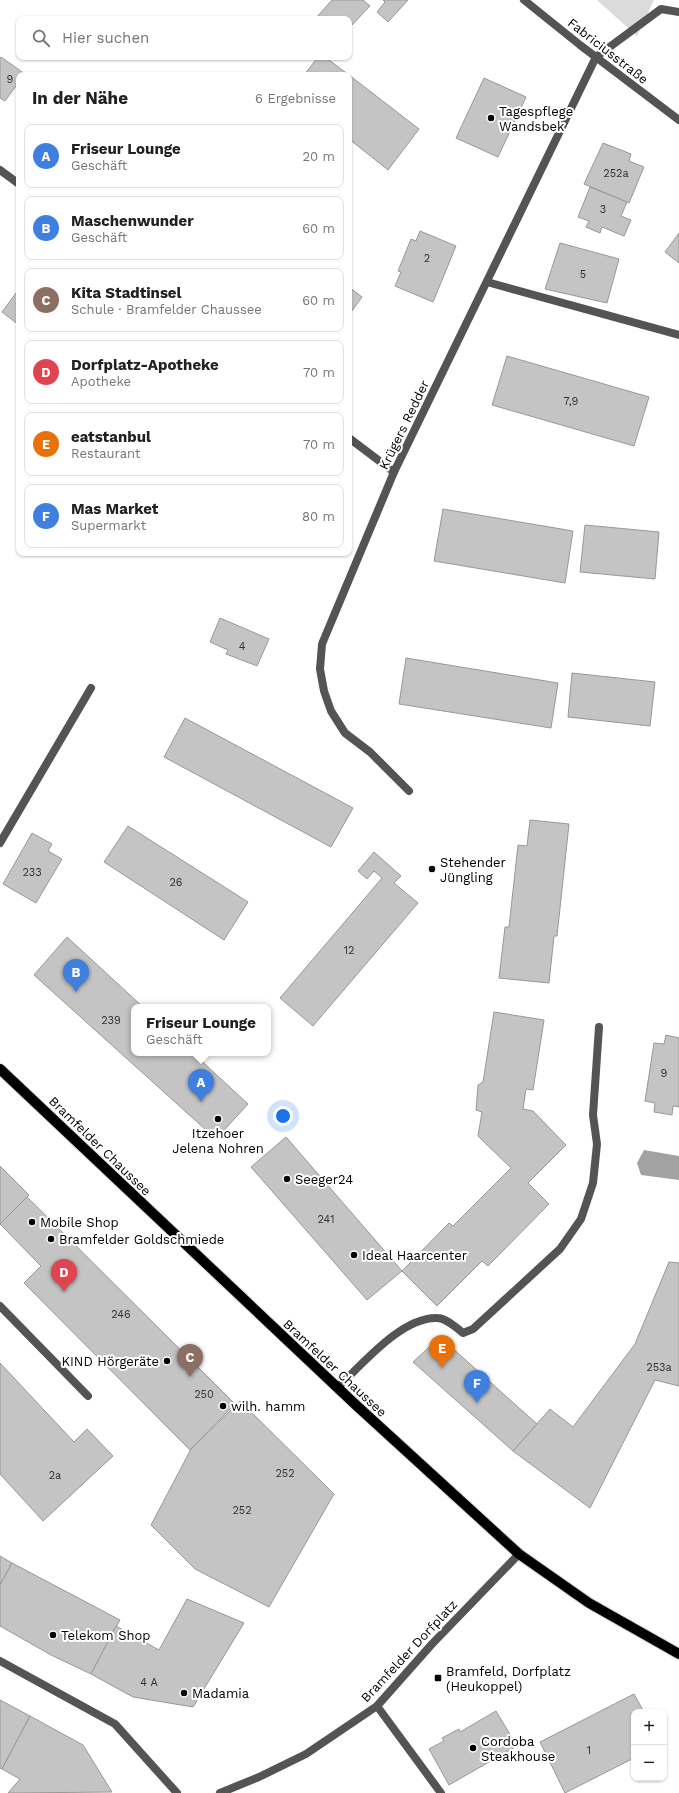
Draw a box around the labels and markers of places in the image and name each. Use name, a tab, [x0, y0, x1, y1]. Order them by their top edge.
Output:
place label: Tagespflege Wandsbek	[499, 104, 573, 134]
marker: Tagespflege Wandsbek	[486, 113, 496, 123]
place label: Stehender Jüngling	[440, 855, 506, 885]
marker: Stehender Jüngling	[427, 864, 437, 874]
pin: B	[63, 959, 89, 992]
pin: A	[188, 1069, 214, 1102]
marker: Itzehoer Jelena Nohren	[213, 1114, 223, 1124]
place label: Itzehoer Jelena Nohren	[172, 1126, 264, 1156]
place label: Seeger24	[295, 1172, 353, 1187]
marker: Seeger24	[282, 1174, 292, 1184]
place label: Mobile Shop	[40, 1215, 119, 1230]
marker: Mobile Shop	[27, 1217, 37, 1227]
place label: Bramfelder Goldschmiede	[59, 1232, 224, 1247]
marker: Bramfelder Goldschmiede	[46, 1234, 56, 1244]
place label: Ideal Haarcenter	[362, 1248, 467, 1263]
marker: Ideal Haarcenter	[349, 1250, 359, 1260]
pin: D	[51, 1259, 77, 1292]
pin: E	[429, 1335, 455, 1368]
pin: C	[177, 1344, 203, 1377]
place label: KIND Hörgeräte	[61, 1354, 159, 1369]
marker: KIND Hörgeräte	[162, 1356, 172, 1366]
pin: F	[464, 1370, 490, 1403]
place label: wilh. hamm	[231, 1399, 305, 1414]
marker: wilh. hamm	[218, 1401, 228, 1411]
place label: Telekom Shop	[61, 1628, 151, 1643]
marker: Telekom Shop	[48, 1630, 58, 1640]
place label: Bramfeld, Dorfplatz (Heukoppel)	[446, 1664, 571, 1694]
marker: Bramfeld, Dorfplatz (Heukoppel)	[433, 1673, 443, 1683]
place label: Madamia	[192, 1686, 250, 1701]
marker: Madamia	[179, 1688, 189, 1698]
place label: Cordoba Steakhouse	[481, 1734, 555, 1764]
marker: Cordoba Steakhouse	[468, 1743, 478, 1753]

